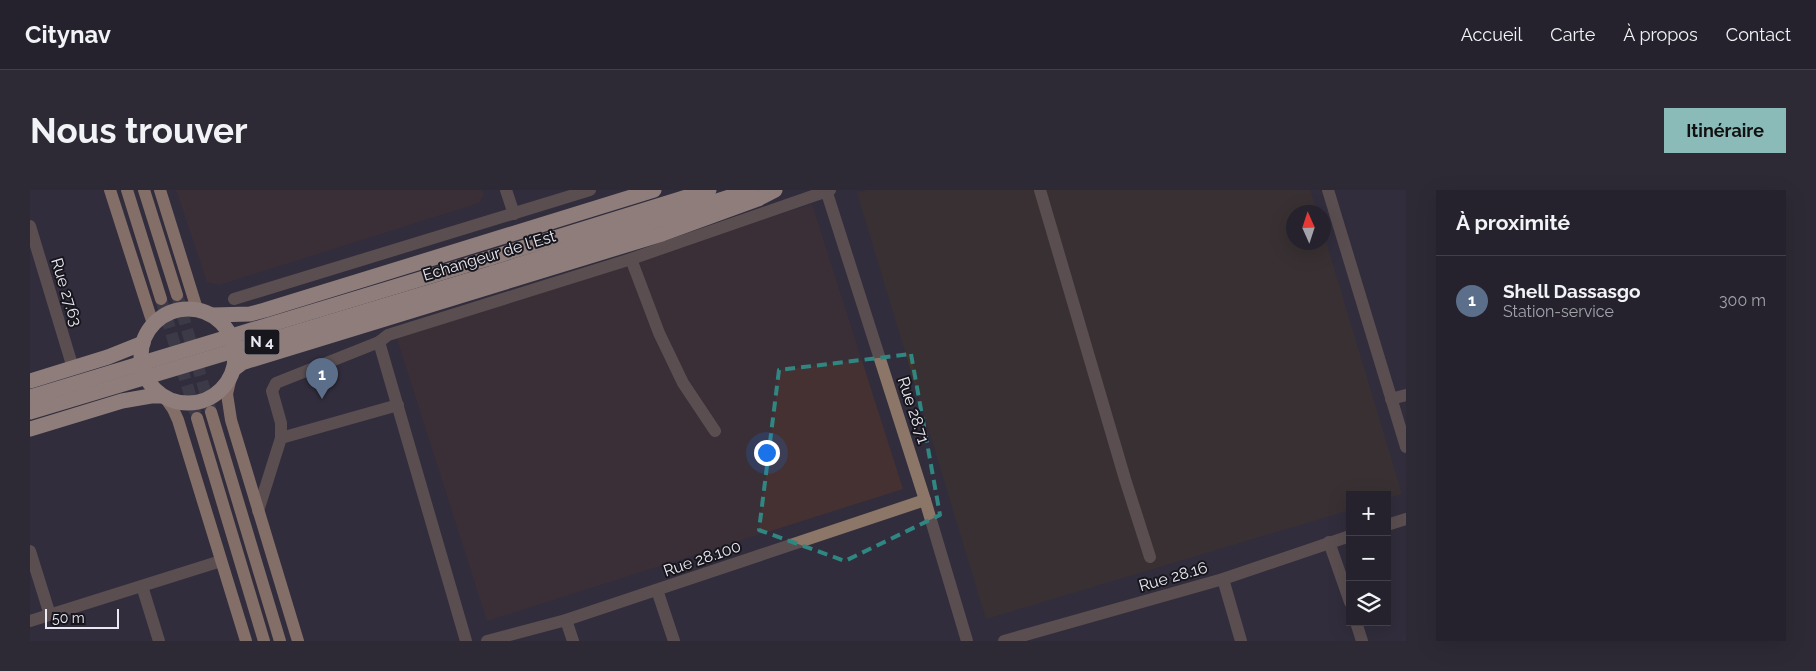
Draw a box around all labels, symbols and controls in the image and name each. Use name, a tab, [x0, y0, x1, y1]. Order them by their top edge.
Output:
text: Citynav	[25, 20, 111, 49]
text: Accueil	[1461, 24, 1522, 45]
text: Carte	[1550, 24, 1595, 45]
text: À propos	[1623, 24, 1698, 45]
text: Contact	[1726, 24, 1791, 45]
button: Itinéraire	[1664, 108, 1786, 153]
text: Nous trouver	[30, 110, 248, 151]
north arrow	[1286, 205, 1331, 250]
text: À proximité	[1456, 210, 1570, 235]
street label: Echangeur de l´Est	[420, 226, 558, 285]
street label: Rue 27.63	[47, 256, 86, 329]
text: Shell Dassasgo	[1503, 280, 1641, 302]
text: 1	[1468, 291, 1476, 310]
text: 300 m	[1719, 291, 1766, 310]
text: Station-service	[1503, 302, 1614, 321]
road number: N 4	[244, 330, 280, 354]
pin: 1	[306, 358, 338, 399]
street label: Rue 28.71	[894, 374, 933, 446]
your location	[754, 440, 780, 466]
map controls	[1346, 491, 1391, 626]
button: +	[1346, 491, 1391, 536]
street label: Rue 28.100	[661, 536, 743, 581]
button: −	[1346, 536, 1391, 581]
street label: Rue 28.16	[1137, 558, 1210, 595]
button: layers	[1346, 581, 1391, 626]
scale bar	[45, 606, 119, 629]
text: 50 m	[52, 610, 85, 626]

